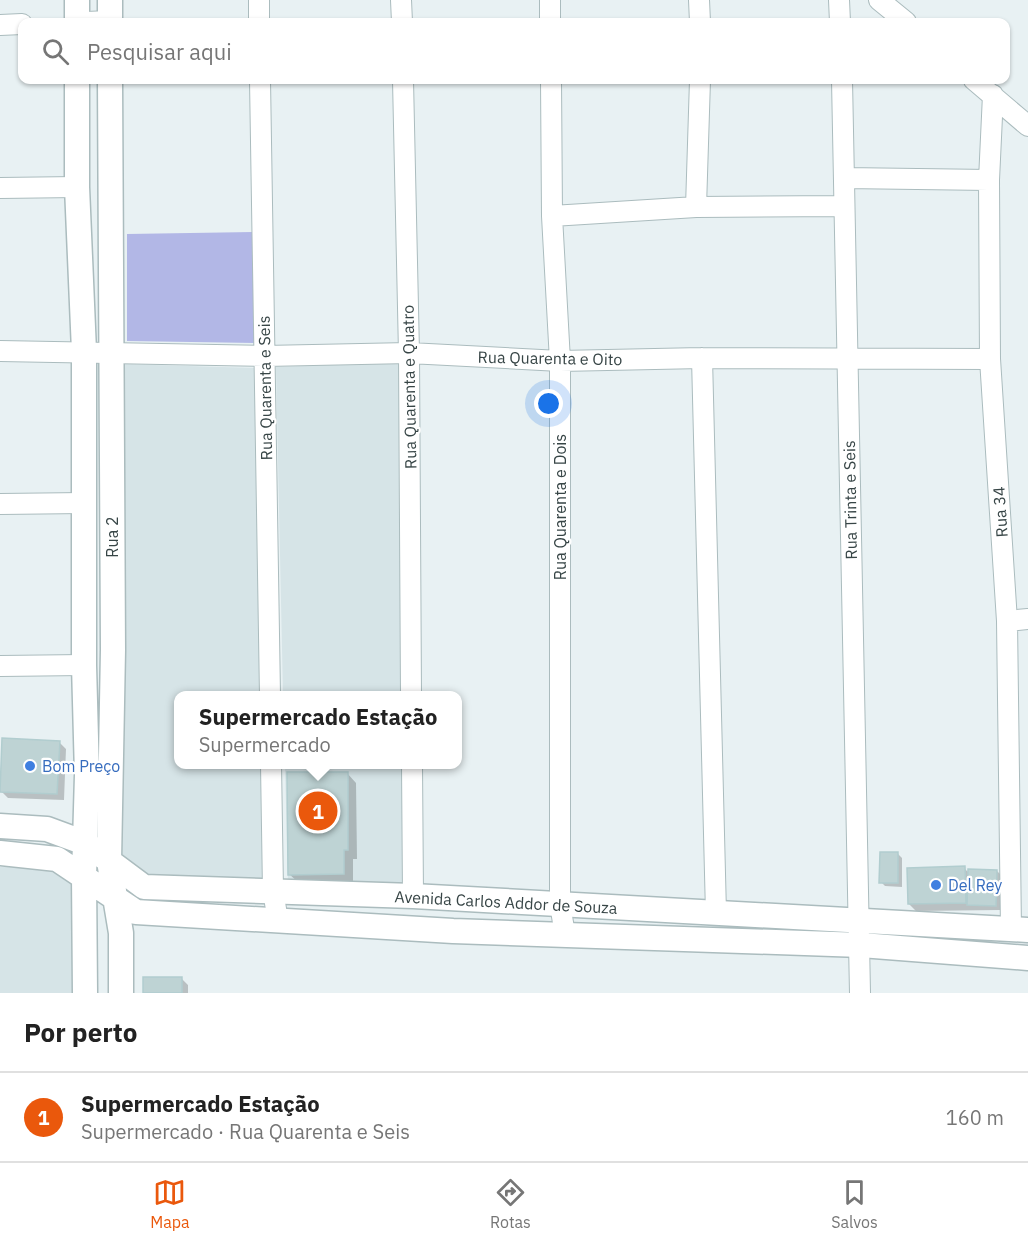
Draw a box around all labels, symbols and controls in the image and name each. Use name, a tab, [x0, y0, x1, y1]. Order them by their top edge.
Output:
search box	[18, 18, 1010, 84]
icon: search	[39, 35, 72, 68]
text: Pesquisar aqui	[87, 37, 232, 66]
street label: Rua Quarenta e Quatro	[398, 305, 420, 469]
street label: Rua Quarenta e Seis	[254, 316, 276, 460]
street label: Rua Quarenta e Oito	[478, 347, 623, 369]
your location	[534, 389, 563, 418]
street label: Rua Quarenta e Dois	[550, 434, 570, 580]
street label: Rua Trinta e Seis	[839, 440, 861, 560]
street label: Rua 34	[988, 486, 1012, 538]
street label: Rua 2	[102, 516, 122, 558]
popup	[174, 691, 462, 769]
text: Supermercado Estação	[199, 702, 437, 731]
text: Supermercado	[199, 731, 331, 758]
place label: Bom Preço	[42, 756, 120, 776]
marker: Bom Preço	[23, 759, 37, 773]
pin: 1	[298, 788, 338, 834]
place label: Del Rey	[948, 875, 1002, 895]
marker: Del Rey	[929, 878, 943, 892]
street label: Avenida Carlos Addor de Souza	[394, 886, 618, 918]
text: Por perto	[24, 1015, 137, 1049]
text: Supermercado Estação	[81, 1089, 320, 1118]
text: 1	[38, 1104, 50, 1131]
text: 160 m	[946, 1104, 1004, 1131]
text: Supermercado · Rua Quarenta e Seis	[81, 1118, 410, 1145]
tab: Mapa	[150, 1176, 190, 1232]
tab: Rotas	[490, 1176, 531, 1232]
tab: Salvos	[831, 1176, 878, 1232]

